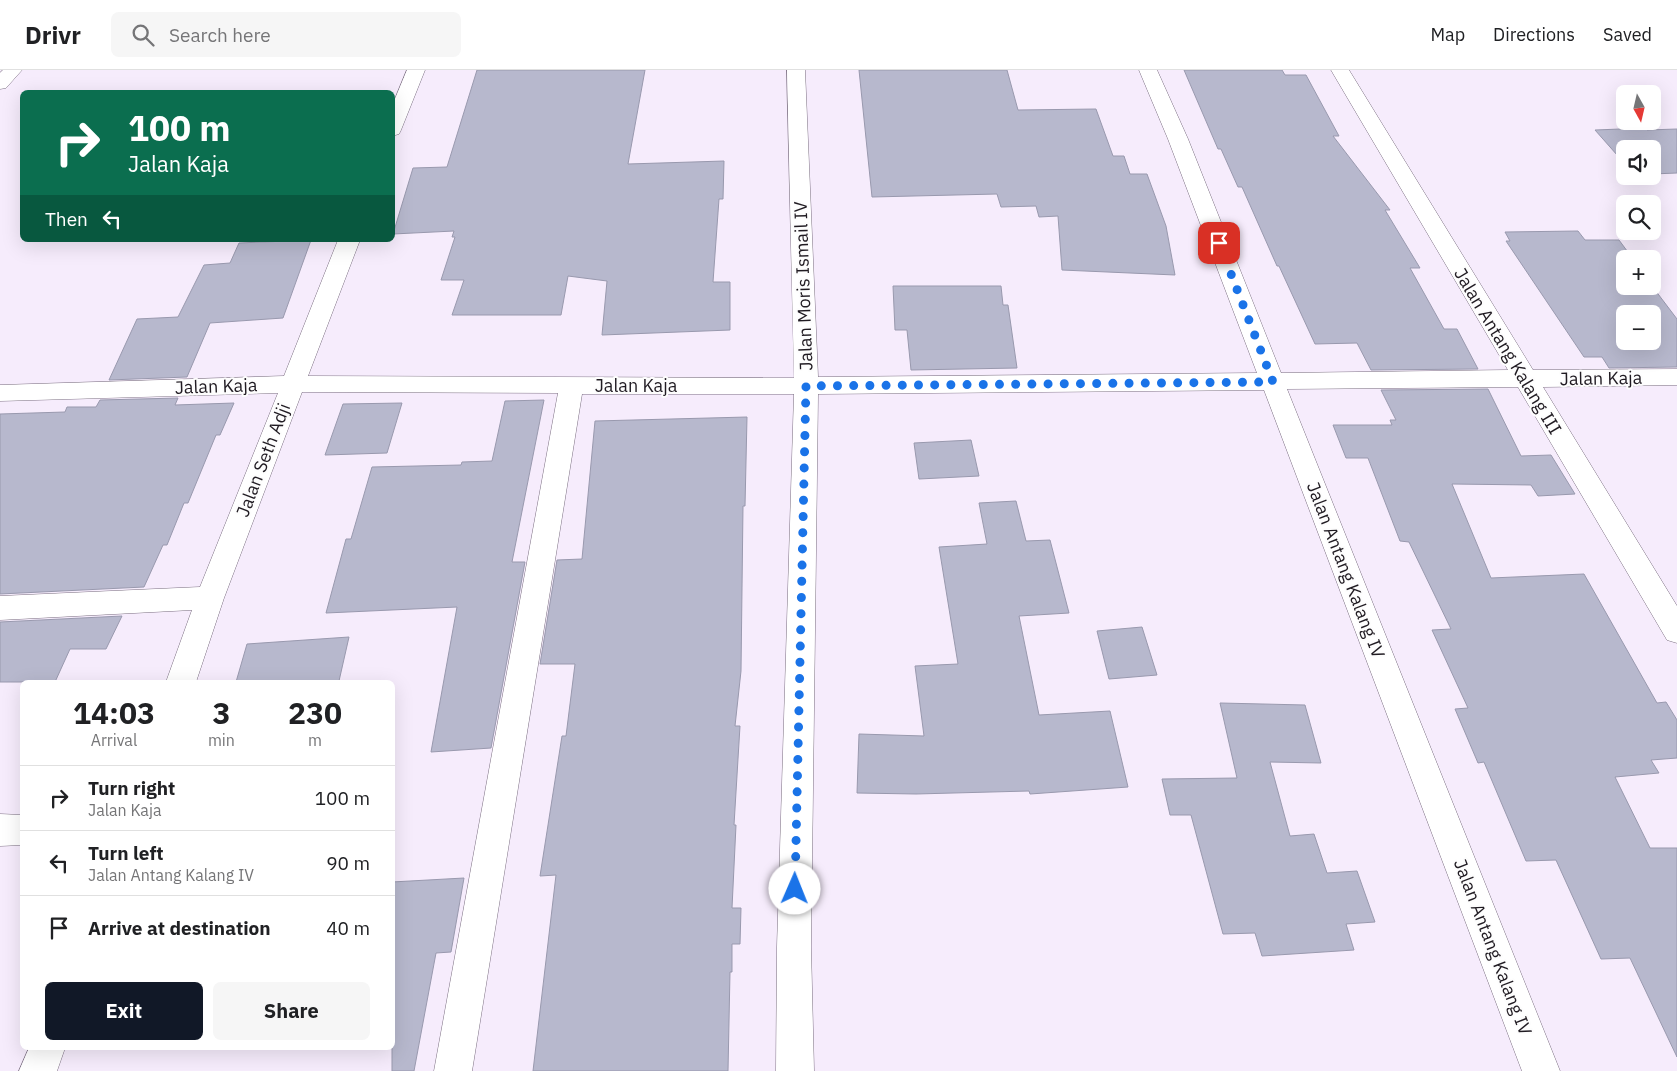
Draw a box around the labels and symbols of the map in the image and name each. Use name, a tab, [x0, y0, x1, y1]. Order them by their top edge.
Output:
north arrow	[1616, 85, 1661, 130]
street label: Jalan Moris Ismail IV	[789, 201, 817, 371]
pin	[1198, 222, 1240, 264]
street label: Jalan Antang Kalang III	[1449, 264, 1567, 438]
street label: Jalan Kaja	[1559, 366, 1643, 390]
street label: Jalan Kaja	[174, 373, 258, 399]
street label: Jalan Kaja	[595, 374, 678, 397]
street label: Jalan Seth Adji	[231, 400, 295, 520]
street label: Jalan Antang Kalang IV	[1302, 479, 1390, 661]
street label: Jalan Antang Kalang IV	[1449, 856, 1537, 1038]
position arrow	[768, 862, 820, 914]

